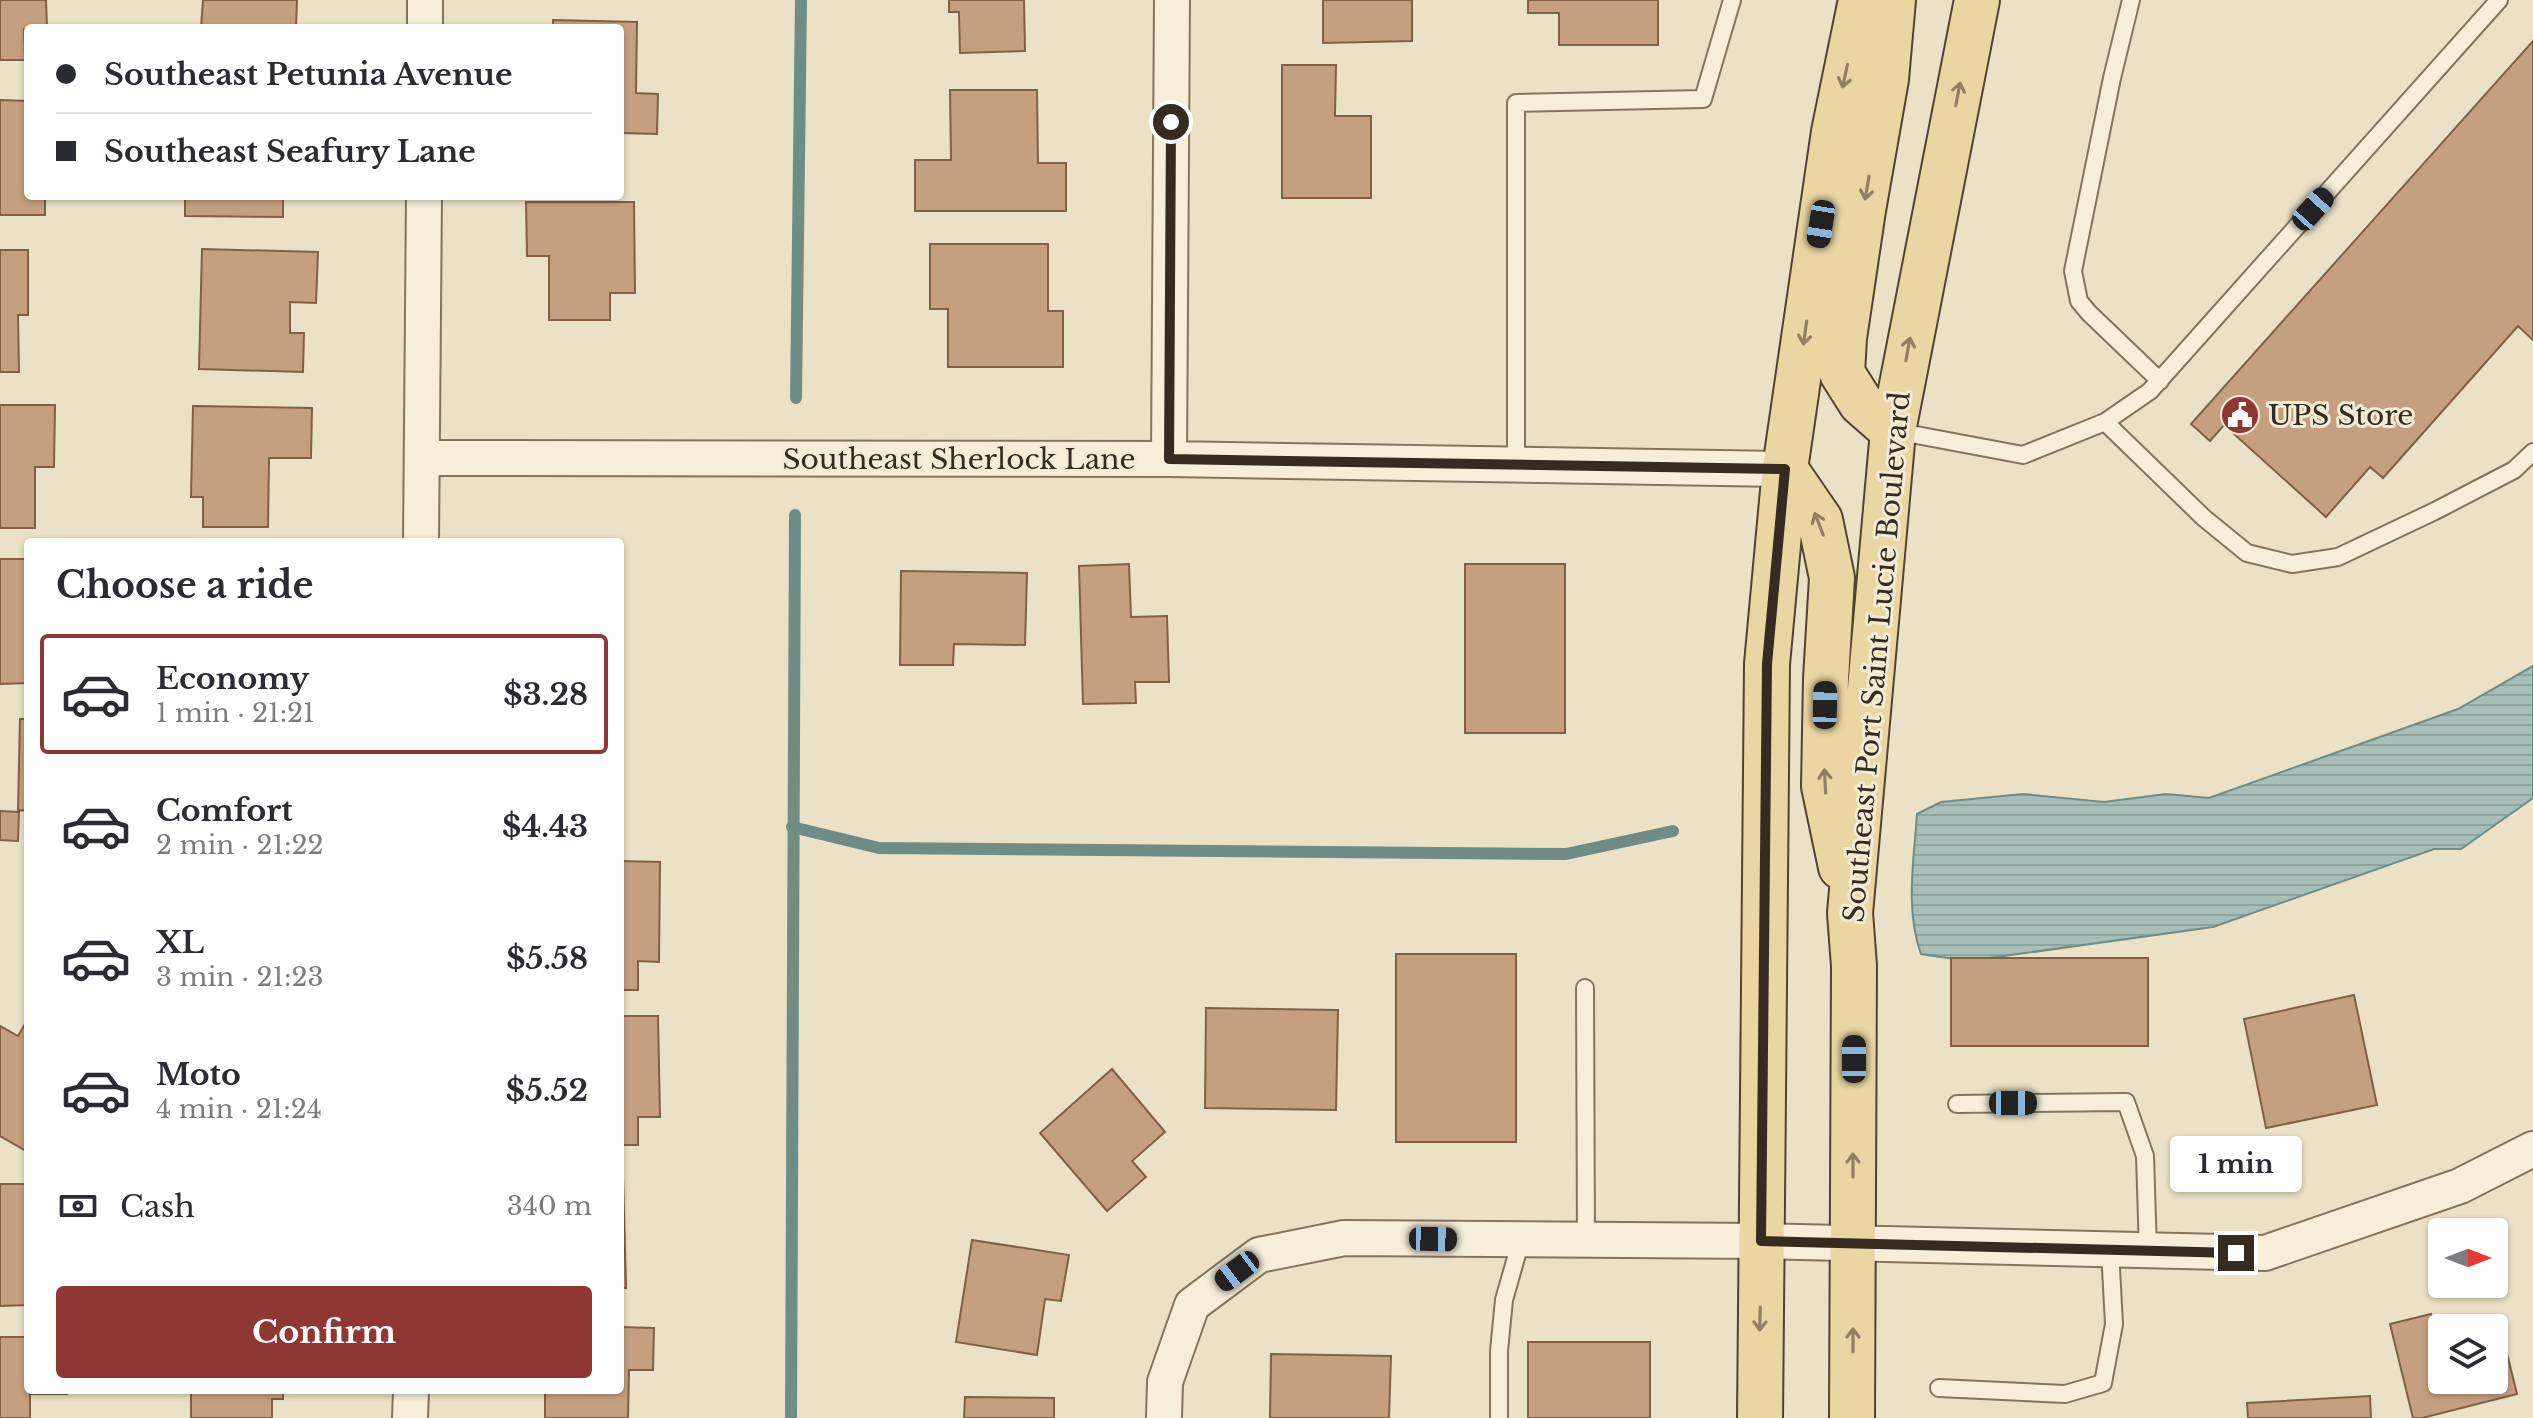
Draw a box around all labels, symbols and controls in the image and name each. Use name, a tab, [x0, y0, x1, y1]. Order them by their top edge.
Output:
text: Southeast Petunia Avenue	[104, 56, 513, 93]
one-way arrow	[1837, 63, 1852, 89]
one-way arrow	[1951, 81, 1966, 107]
route start	[1153, 104, 1189, 140]
text: Southeast Seafury Lane	[104, 133, 476, 170]
one-way arrow	[1858, 175, 1873, 200]
car	[2288, 183, 2338, 235]
car	[1805, 198, 1837, 250]
one-way arrow	[1796, 320, 1811, 345]
one-way arrow	[1902, 337, 1917, 362]
street label: Southeast Port Saint Lucie Boulevard	[1836, 390, 1918, 924]
public building icon: UPS Store	[2219, 394, 2261, 436]
place label: UPS Store	[2268, 398, 2413, 433]
street label: Southeast Sherlock Lane	[782, 442, 1136, 477]
one-way arrow	[1810, 512, 1825, 536]
text: Choose a ride	[56, 563, 313, 608]
icon: car	[60, 658, 132, 730]
text: Economy	[156, 660, 309, 697]
text: $3.28	[503, 676, 588, 713]
car	[1813, 681, 1837, 729]
text: 1 min · 21:21	[156, 697, 315, 729]
one-way arrow	[1817, 768, 1832, 795]
icon: car	[60, 790, 132, 862]
text: Comfort	[156, 792, 293, 829]
text: $4.43	[502, 808, 588, 845]
text: 2 min · 21:22	[156, 829, 324, 861]
icon: car	[60, 922, 132, 994]
text: XL	[156, 924, 204, 961]
text: $5.58	[506, 940, 588, 977]
text: 3 min · 21:23	[156, 961, 324, 993]
car	[1842, 1035, 1866, 1083]
icon: car	[60, 1054, 132, 1126]
text: Moto	[156, 1056, 241, 1093]
text: $5.52	[506, 1072, 588, 1109]
car	[1989, 1091, 2037, 1115]
text: 4 min · 21:24	[156, 1093, 322, 1125]
callout: 1 min	[2170, 1137, 2302, 1193]
text: 1 min	[2198, 1148, 2274, 1180]
one-way arrow	[1846, 1152, 1861, 1179]
icon: cash	[56, 1184, 100, 1228]
text: Cash	[120, 1188, 195, 1225]
text: 340 m	[507, 1190, 592, 1222]
north arrow	[2428, 1218, 2508, 1298]
map controls	[2428, 1218, 2508, 1394]
car	[1409, 1227, 1457, 1251]
route end	[2218, 1235, 2254, 1271]
car	[1211, 1247, 1263, 1295]
button: Confirm	[56, 1286, 592, 1378]
one-way arrow	[1753, 1305, 1768, 1332]
button: layers	[2428, 1314, 2508, 1394]
one-way arrow	[1845, 1327, 1861, 1354]

